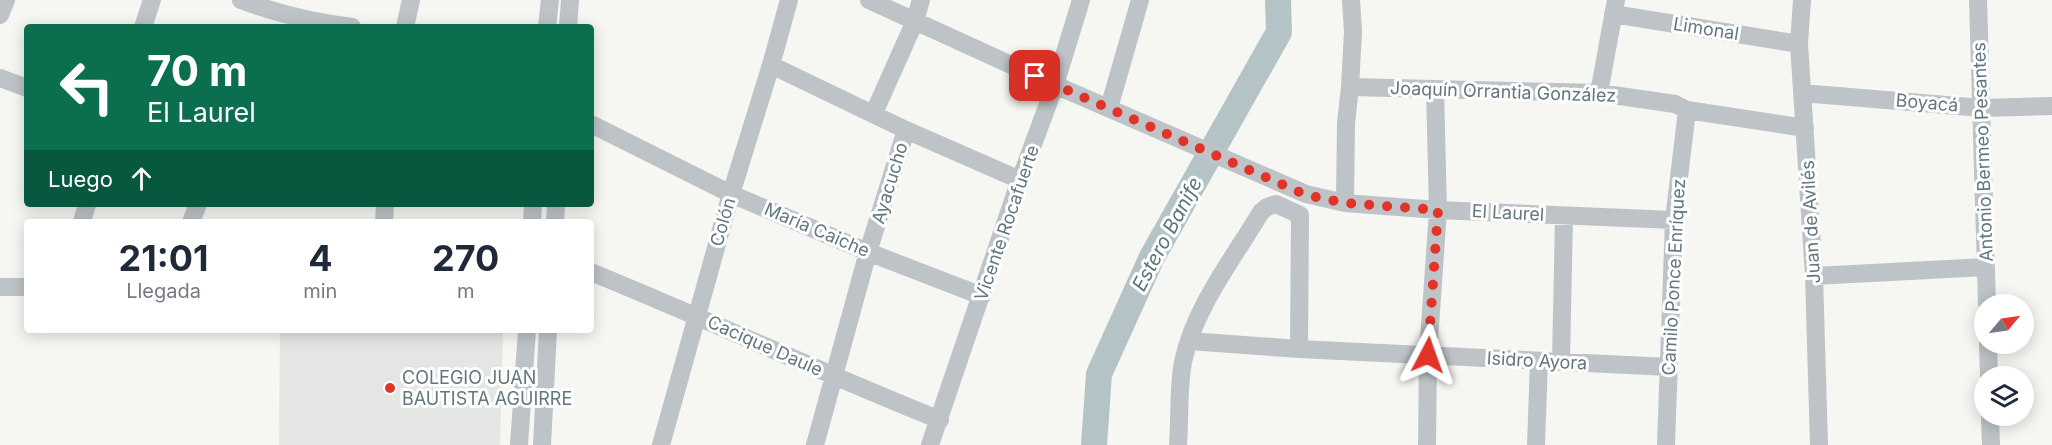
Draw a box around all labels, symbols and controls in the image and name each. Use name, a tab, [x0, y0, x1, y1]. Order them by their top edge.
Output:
street label: Limonal	[1672, 13, 1740, 44]
street label: Antonio Bermeo Pesantes	[1968, 42, 1997, 262]
text: 70 m	[147, 45, 247, 96]
icon: left	[48, 48, 126, 126]
pin	[1009, 50, 1060, 101]
icon: arrive	[1018, 59, 1051, 92]
street label: Joaquín Orrantia González	[1390, 77, 1616, 106]
street label: Boyacá	[1895, 89, 1959, 116]
text: El Laurel	[147, 96, 256, 129]
street label: Ayacucho	[867, 140, 912, 226]
street label: Vicente Rocafuerte	[970, 142, 1043, 303]
street label: Juan de Avilés	[1797, 160, 1824, 284]
icon: ahead	[125, 162, 158, 195]
text: Luego	[48, 166, 113, 192]
water label: Estero Banife	[1127, 173, 1207, 295]
street label: Camilo Ponce Enríquez	[1658, 178, 1689, 376]
street label: Colón	[706, 195, 739, 249]
street label: María Caiche	[762, 198, 873, 261]
street label: El Laurel	[1471, 200, 1545, 225]
text: 21:01	[119, 236, 209, 280]
text: 4	[308, 236, 333, 280]
text: 270	[432, 236, 499, 280]
text: Llegada	[126, 279, 201, 303]
text: min	[303, 279, 337, 303]
text: m	[457, 279, 474, 303]
north arrow	[1974, 294, 2034, 354]
map controls	[1974, 294, 2034, 426]
street label: Cacique Daule	[704, 311, 826, 380]
position arrow	[1396, 323, 1460, 387]
street label: Isidro Ayora	[1486, 347, 1588, 374]
button: layers	[1974, 366, 2034, 426]
place label: COLEGIO JUAN BAUTISTA AGUIRRE	[402, 367, 572, 409]
marker: COLEGIO JUAN BAUTISTA AGUIRRE	[383, 381, 397, 395]

